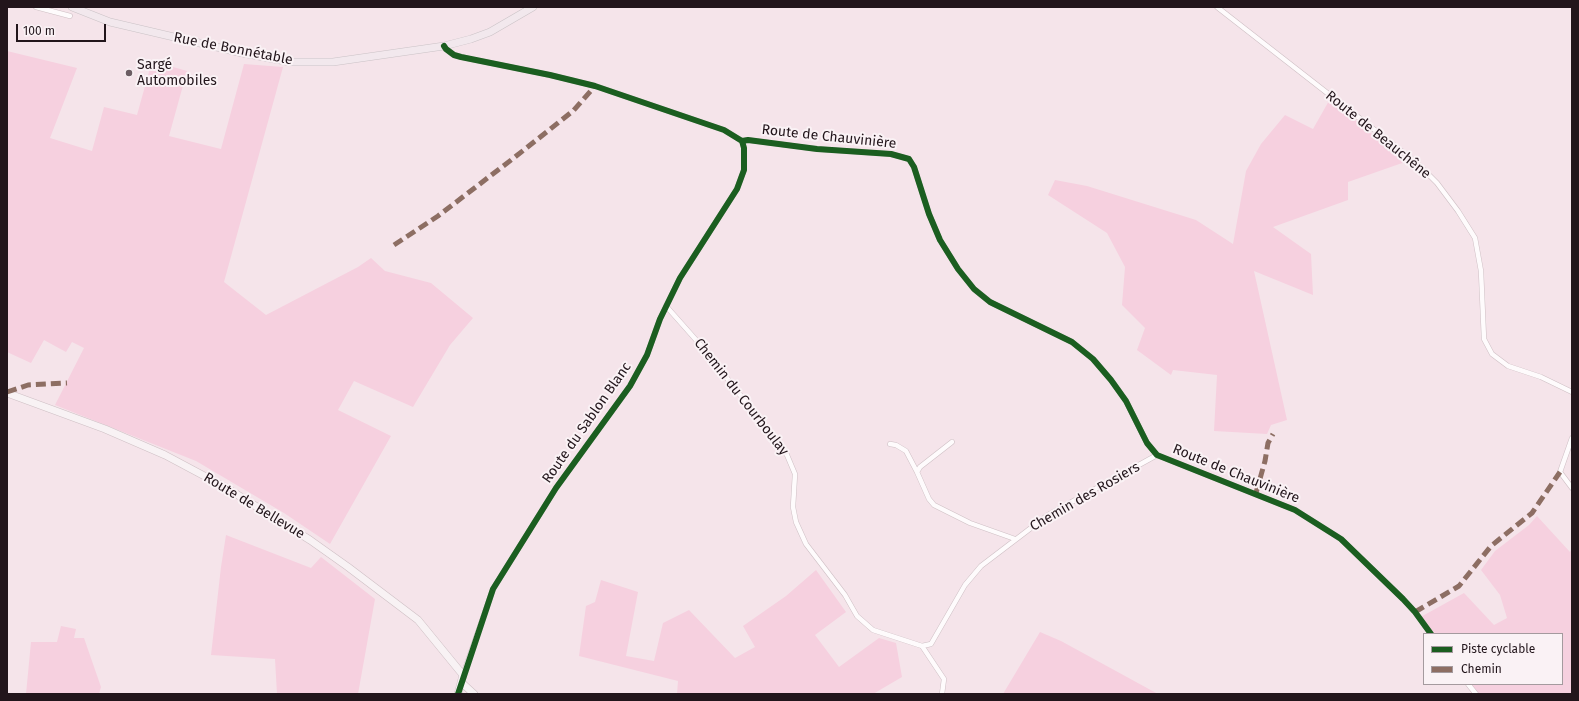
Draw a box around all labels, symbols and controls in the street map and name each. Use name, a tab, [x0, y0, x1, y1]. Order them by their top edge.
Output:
scale bar	[18, 16, 108, 42]
text: 100 m	[23, 24, 55, 38]
street label: Rue de Bonnétable	[172, 29, 294, 69]
place label: Sargé Automobiles	[137, 57, 217, 90]
marker: Sargé Automobiles	[124, 68, 134, 78]
street label: Route de Beauchêne	[1322, 87, 1434, 183]
street label: Route de Chauvinière	[761, 122, 897, 152]
street label: Chemin du Courboulay	[690, 335, 792, 459]
street label: Route du Sablon Blanc	[539, 359, 635, 487]
street label: Route de Chauvinière	[1170, 441, 1302, 507]
street label: Chemin des Rosiers	[1027, 459, 1143, 535]
street label: Route de Bellevue	[200, 469, 308, 543]
legend	[1423, 633, 1563, 685]
text: Piste cyclable	[1461, 642, 1535, 656]
text: Chemin	[1461, 662, 1502, 676]

